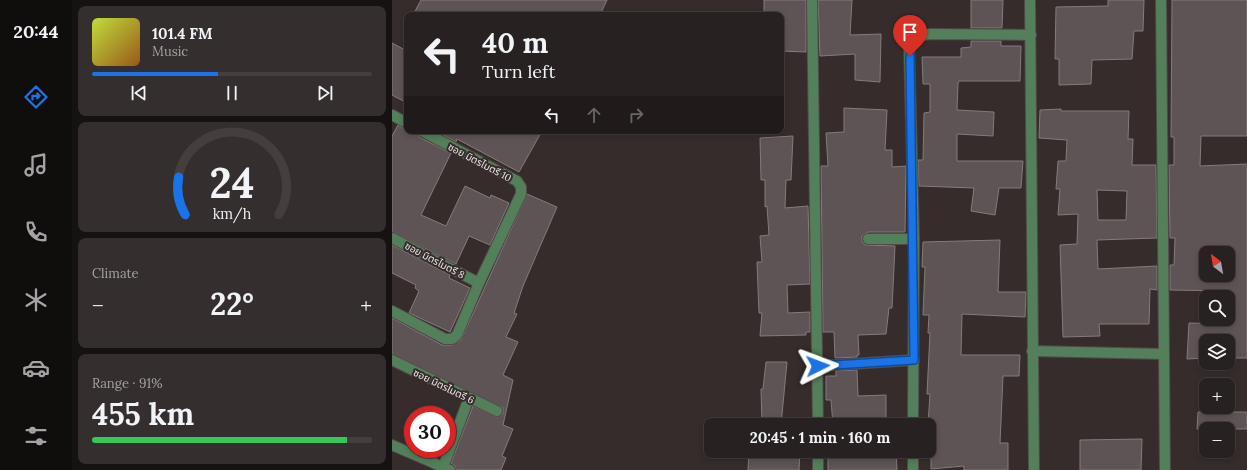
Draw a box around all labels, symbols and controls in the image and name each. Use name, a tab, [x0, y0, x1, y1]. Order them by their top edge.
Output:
pin	[893, 15, 927, 56]
text: 20:44	[13, 20, 59, 43]
icon: arrive	[899, 21, 921, 43]
text: 101.4 FM	[152, 24, 213, 43]
text: 40 m	[482, 25, 548, 61]
icon: left	[416, 28, 468, 80]
text: Music	[152, 43, 188, 60]
text: Turn left	[482, 60, 555, 83]
icon: previous	[128, 82, 150, 104]
icon: pause	[221, 82, 243, 104]
icon: next	[314, 82, 336, 104]
icon: directions	[22, 83, 50, 111]
icon: left	[541, 104, 563, 126]
icon: ahead	[583, 104, 605, 126]
icon: right	[625, 104, 647, 126]
street label: ซอย มิตรไมตรี 10	[446, 140, 514, 185]
icon: music	[22, 151, 50, 179]
text: 24	[210, 156, 254, 209]
text: km/h	[213, 205, 252, 224]
icon: phone	[22, 218, 50, 246]
street label: ซอย มิตรไมตรี 8	[403, 239, 467, 282]
north arrow	[1199, 246, 1235, 282]
map controls	[1199, 246, 1235, 458]
text: Climate	[92, 265, 139, 282]
text: 22°	[210, 285, 254, 323]
icon: climate	[22, 286, 50, 314]
button: search	[1199, 290, 1235, 326]
text: −	[92, 291, 104, 319]
text: +	[360, 291, 372, 319]
button: layers	[1199, 334, 1235, 370]
position arrow	[797, 345, 839, 387]
icon: car	[22, 354, 50, 382]
street label: ซอย มิตรไมตรี 6	[411, 366, 477, 407]
text: Range · 91%	[92, 375, 163, 392]
button: +	[1199, 378, 1235, 414]
text: 455 km	[92, 395, 194, 433]
speed limit sign: 30	[404, 406, 456, 458]
icon: filters	[22, 422, 50, 450]
button: −	[1199, 422, 1235, 458]
text: 20:45 · 1 min · 160 m	[750, 428, 890, 447]

